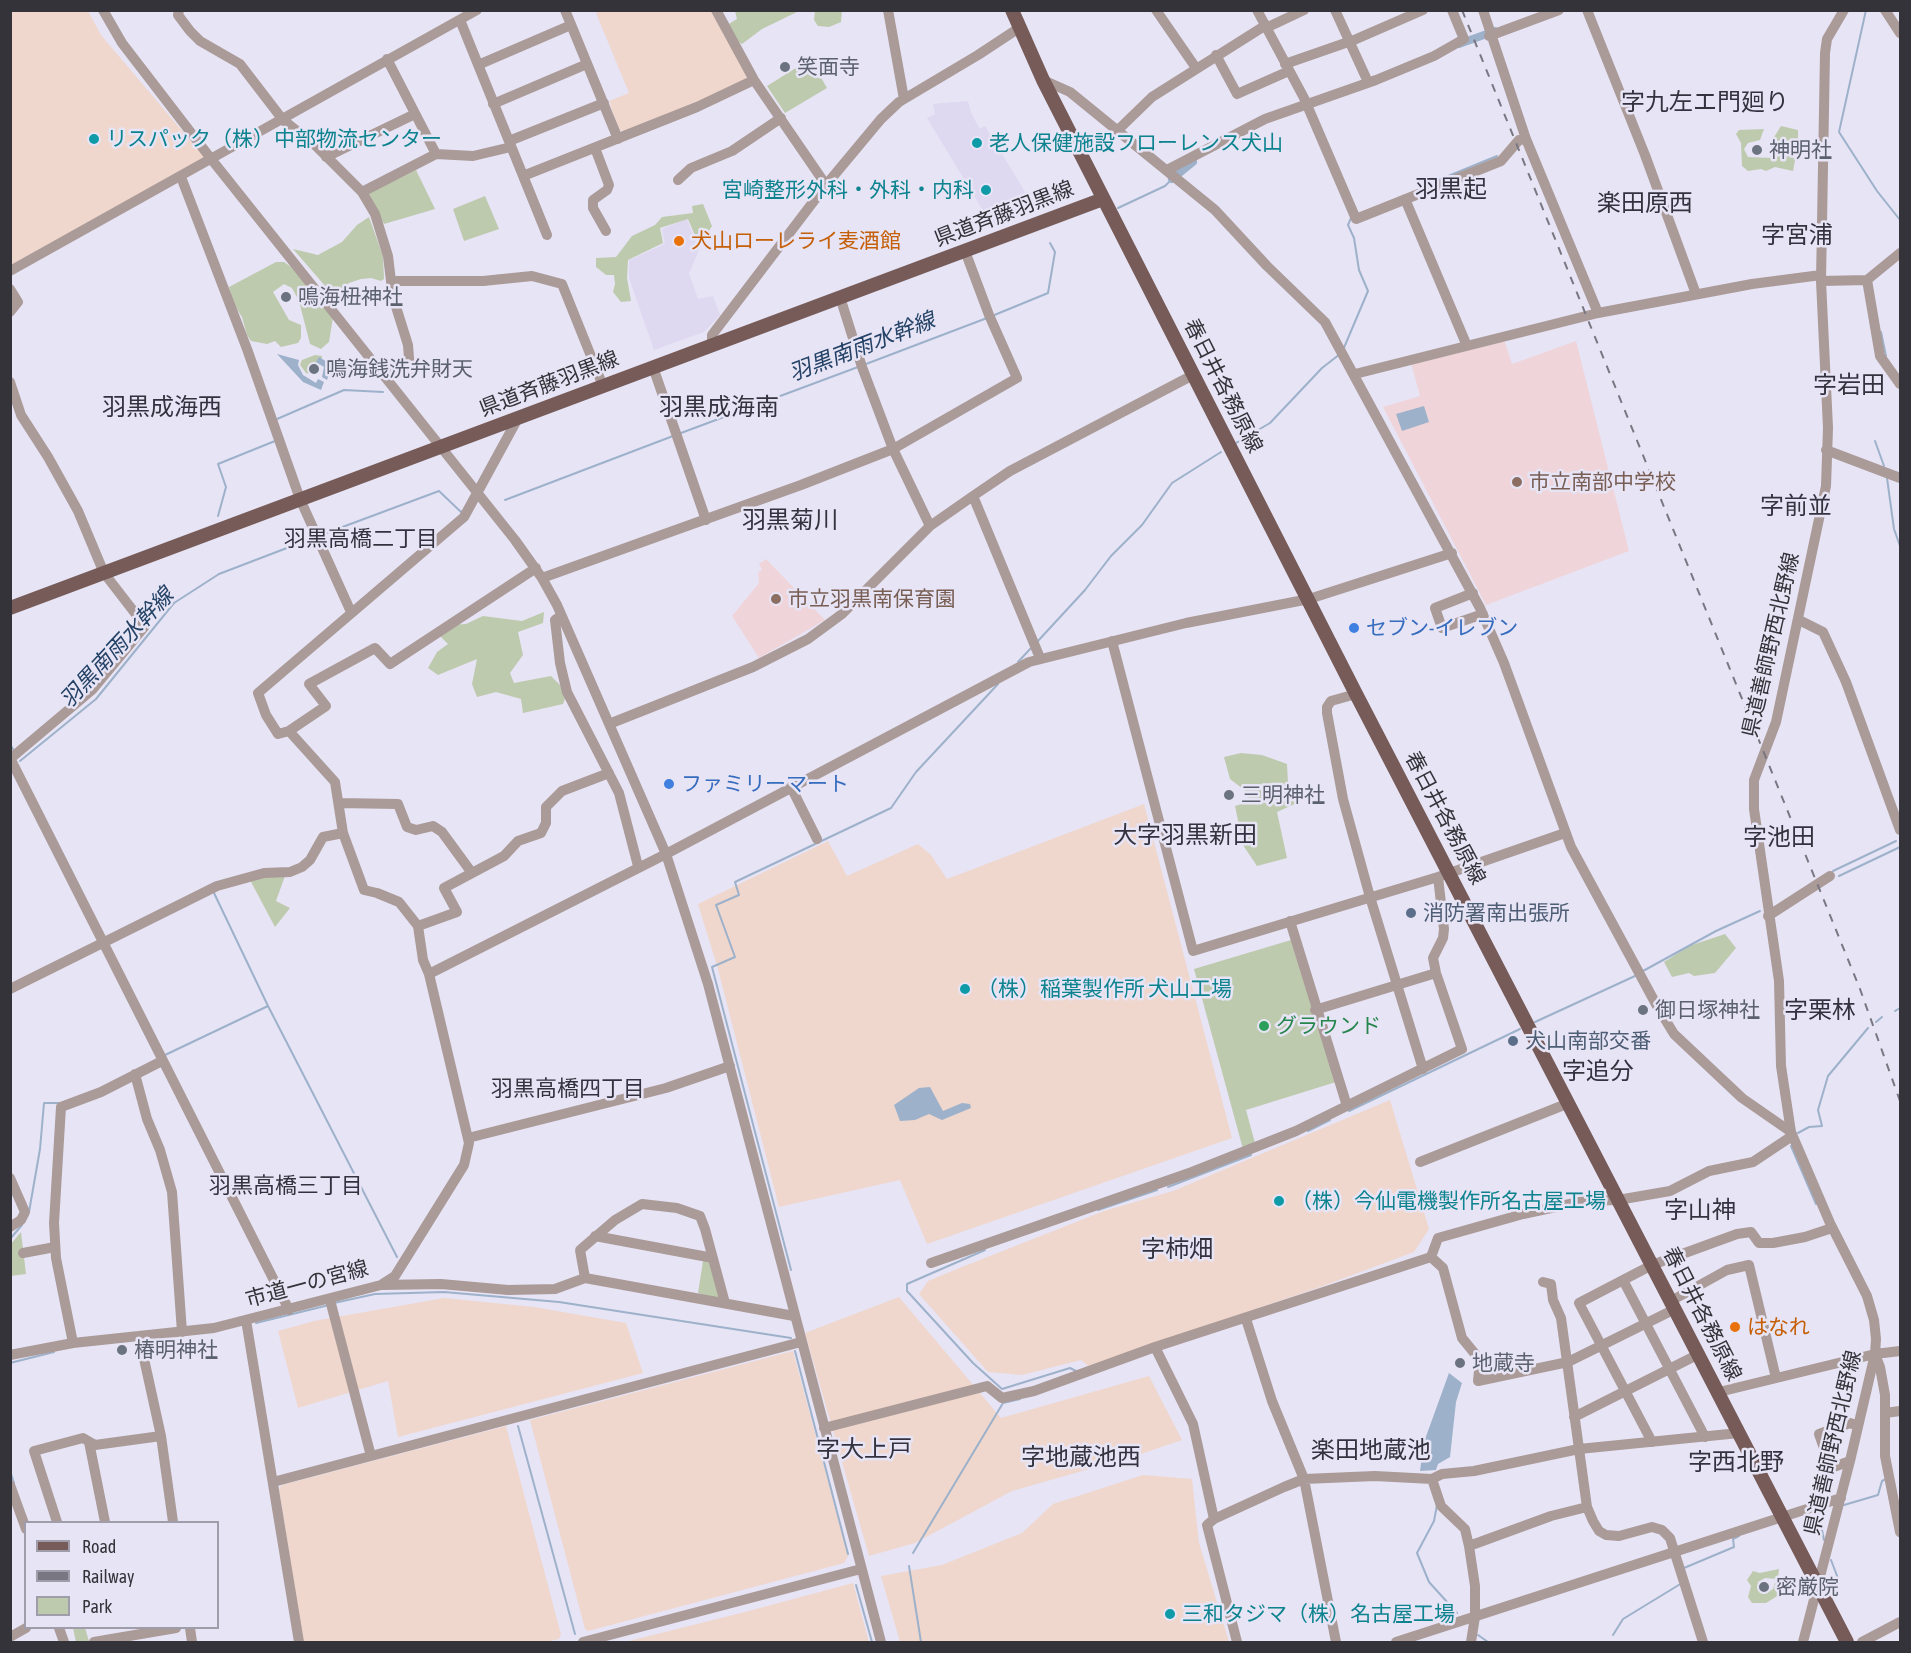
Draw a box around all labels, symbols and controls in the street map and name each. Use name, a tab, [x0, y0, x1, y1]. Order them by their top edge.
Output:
place label: 笑面寺	[797, 54, 860, 80]
marker: 笑面寺	[778, 60, 792, 74]
district label: 字九左エ門廻り	[1621, 88, 1789, 116]
place label: リスパック（株）中部物流センター	[106, 126, 442, 152]
place label: 老人保健施設フローレンス犬山	[989, 130, 1283, 156]
marker: リスパック（株）中部物流センター	[87, 132, 101, 146]
marker: 老人保健施設フローレンス犬山	[970, 136, 984, 150]
place label: 神明社	[1769, 137, 1832, 163]
marker: 神明社	[1750, 143, 1764, 157]
district label: 羽黒起	[1415, 175, 1487, 203]
street label: 県道斉藤羽黒線	[931, 176, 1077, 252]
place label: 宮崎整形外科・外科・内科	[722, 177, 974, 203]
marker: 宮崎整形外科・外科・内科	[979, 183, 993, 197]
district label: 楽田原西	[1597, 189, 1693, 217]
district label: 字宮浦	[1761, 221, 1833, 249]
place label: 犬山ローレライ麦酒館	[691, 228, 901, 254]
marker: 犬山ローレライ麦酒館	[672, 234, 686, 248]
place label: 鳴海杻神社	[298, 284, 403, 310]
marker: 鳴海杻神社	[279, 290, 293, 304]
water label: 羽黒南雨水幹線	[785, 307, 939, 387]
street label: 春日井各務原線	[1178, 315, 1268, 457]
street label: 県道斉藤羽黒線	[476, 346, 622, 422]
place label: 鳴海銭洗弁財天	[326, 356, 473, 382]
marker: 鳴海銭洗弁財天	[307, 362, 321, 376]
district label: 字岩田	[1813, 371, 1885, 399]
district label: 羽黒成海西	[102, 393, 222, 421]
district label: 羽黒成海南	[659, 393, 779, 421]
place label: 市立南部中学校	[1529, 469, 1676, 495]
marker: 市立南部中学校	[1510, 475, 1524, 489]
district label: 字前並	[1760, 492, 1832, 520]
district label: 羽黒菊川	[742, 506, 838, 534]
district label: 羽黒高橋二丁目	[284, 526, 438, 552]
street label: 県道善師野西北野線	[1737, 550, 1805, 740]
water label: 羽黒南雨水幹線	[55, 583, 179, 713]
place label: 市立羽黒南保育園	[788, 586, 956, 612]
marker: 市立羽黒南保育園	[769, 592, 783, 606]
place label: セブン-イレブン	[1366, 615, 1518, 641]
marker: セブン-イレブン	[1347, 621, 1361, 635]
street label: 春日井各務原線	[1399, 747, 1491, 889]
place label: ファミリーマート	[681, 771, 849, 797]
marker: ファミリーマート	[662, 777, 676, 791]
place label: 三明神社	[1241, 782, 1325, 808]
marker: 三明神社	[1222, 788, 1236, 802]
district label: 大字羽黒新田	[1113, 821, 1257, 849]
district label: 字池田	[1743, 823, 1815, 851]
place label: 消防署南出張所	[1423, 900, 1570, 926]
marker: 消防署南出張所	[1404, 906, 1418, 920]
place label: （株）稲葉製作所 犬山工場	[977, 976, 1232, 1002]
marker: （株）稲葉製作所 犬山工場	[958, 982, 972, 996]
district label: 字栗林	[1784, 996, 1856, 1024]
place label: 御日塚神社	[1655, 997, 1760, 1023]
marker: 御日塚神社	[1636, 1003, 1650, 1017]
place label: グラウンド	[1276, 1013, 1381, 1039]
marker: グラウンド	[1257, 1019, 1271, 1033]
place label: 犬山南部交番	[1525, 1028, 1651, 1054]
marker: 犬山南部交番	[1506, 1034, 1520, 1048]
district label: 字追分	[1562, 1057, 1634, 1085]
district label: 羽黒高橋四丁目	[491, 1076, 645, 1102]
district label: 羽黒高橋三丁目	[209, 1173, 363, 1199]
place label: （株）今仙電機製作所名古屋工場	[1291, 1188, 1606, 1214]
marker: （株）今仙電機製作所名古屋工場	[1272, 1194, 1286, 1208]
district label: 字山神	[1664, 1196, 1736, 1224]
district label: 字柿畑	[1141, 1235, 1213, 1263]
street label: 春日井各務原線	[1657, 1243, 1747, 1385]
street label: 市道一の宮線	[243, 1256, 371, 1312]
place label: はなれ	[1747, 1314, 1810, 1340]
marker: はなれ	[1728, 1320, 1742, 1334]
place label: 椿明神社	[134, 1337, 218, 1363]
marker: 椿明神社	[115, 1343, 129, 1357]
street label: 県道善師野西北野線	[1799, 1348, 1867, 1538]
place label: 地蔵寺	[1472, 1350, 1535, 1376]
marker: 地蔵寺	[1453, 1356, 1467, 1370]
district label: 字大上戸	[816, 1435, 912, 1463]
district label: 楽田地蔵池	[1311, 1436, 1431, 1464]
district label: 字地蔵池西	[1021, 1443, 1141, 1471]
district label: 字西北野	[1688, 1448, 1784, 1476]
legend	[24, 1521, 219, 1629]
text: Road	[82, 1536, 116, 1557]
text: Railway	[82, 1566, 134, 1587]
place label: 密厳院	[1776, 1574, 1839, 1600]
marker: 密厳院	[1757, 1580, 1771, 1594]
text: Park	[82, 1596, 112, 1617]
place label: 三和タジマ（株）名古屋工場	[1182, 1601, 1455, 1627]
marker: 三和タジマ（株）名古屋工場	[1163, 1607, 1177, 1621]

